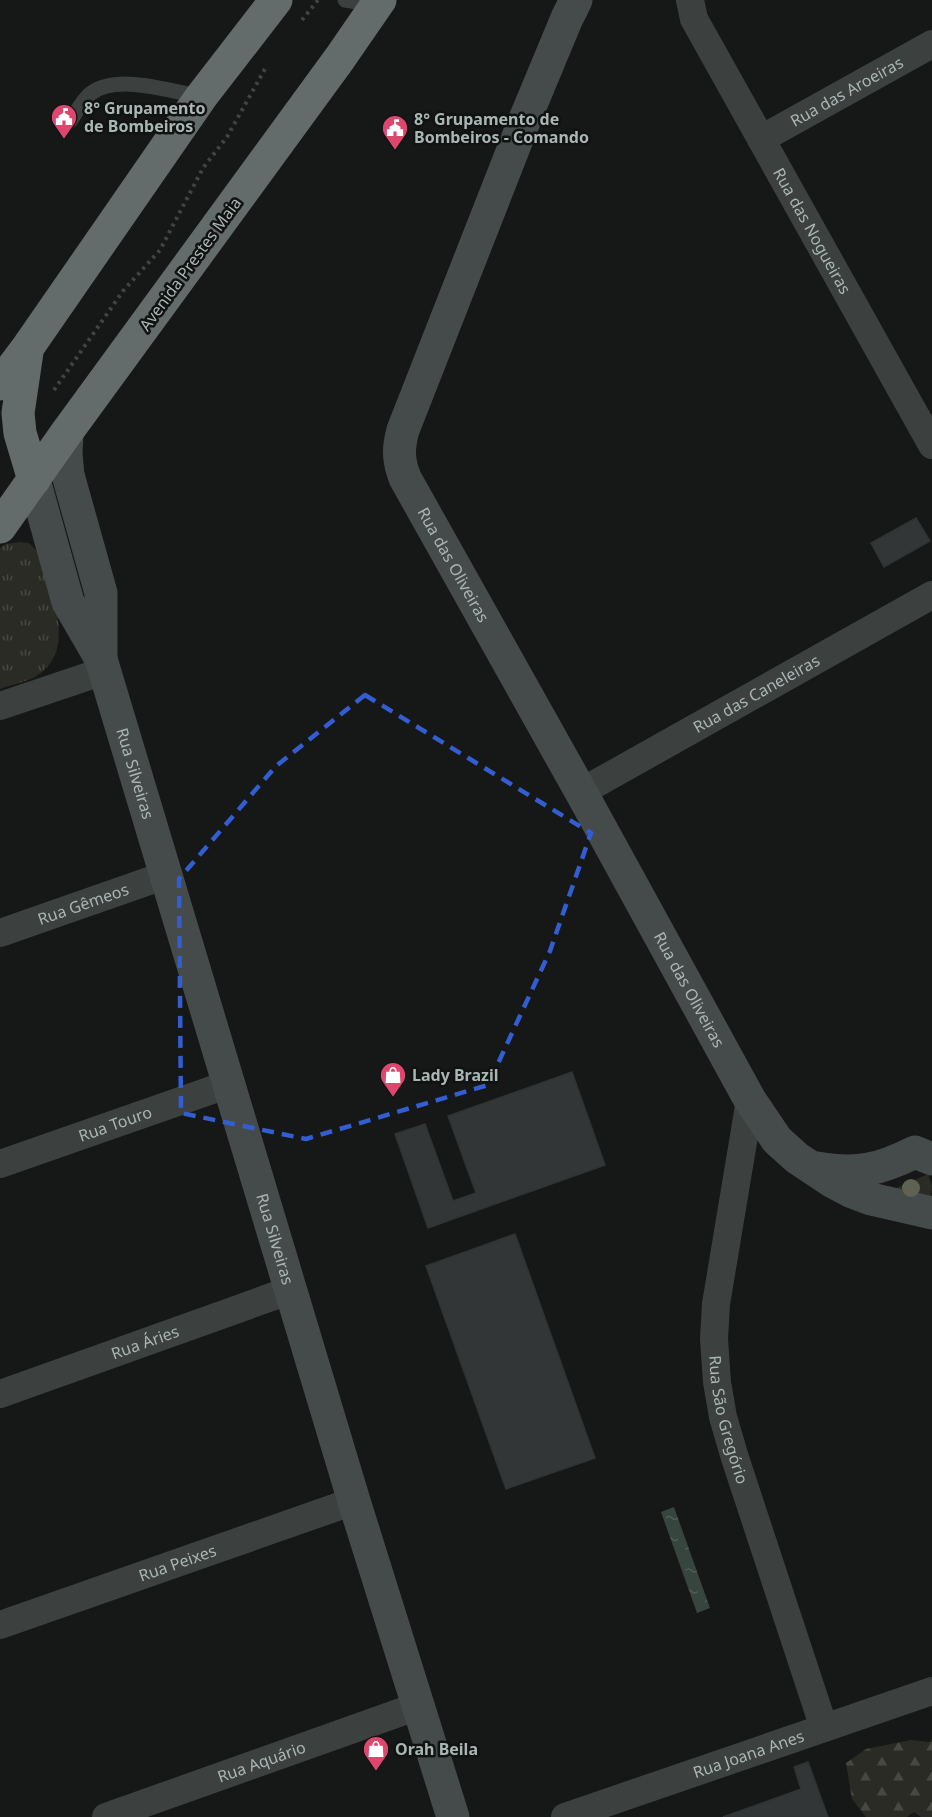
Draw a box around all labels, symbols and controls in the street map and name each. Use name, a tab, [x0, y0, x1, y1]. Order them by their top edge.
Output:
street label: Rua das Aroeiras	[786, 51, 907, 132]
place label: 8° Grupamento de Bombeiros	[84, 97, 205, 137]
public building icon: 8° Grupamento de Bombeiros	[49, 102, 79, 140]
place label: 8° Grupamento de Bombeiros - Comando	[414, 108, 589, 148]
public building icon: 8° Grupamento de Bombeiros - Comando	[380, 113, 410, 151]
street label: Rua das Nogueiras	[768, 164, 856, 298]
street label: Avenida Prestes Maia	[134, 193, 246, 335]
street label: Rua das Oliveiras	[413, 503, 495, 626]
street label: Rua das Caneleiras	[689, 649, 824, 738]
street label: Rua Silveiras	[111, 725, 159, 822]
street label: Rua Gêmeos	[35, 878, 132, 930]
street label: Rua das Oliveiras	[649, 928, 730, 1051]
shop icon: Lady Brazil	[378, 1060, 408, 1098]
place label: Lady Brazil	[412, 1064, 498, 1086]
street label: Rua Touro	[76, 1101, 155, 1147]
street label: Rua Silveiras	[251, 1191, 299, 1287]
street label: Rua Áries	[108, 1320, 182, 1364]
street label: Rua São Gregório	[704, 1355, 754, 1487]
street label: Rua Peixes	[136, 1539, 219, 1587]
street label: Rua Joana Anes	[690, 1725, 807, 1783]
shop icon: Orah Beila	[361, 1734, 391, 1772]
street label: Rua Aquário	[214, 1736, 309, 1788]
place label: Orah Beila	[395, 1738, 478, 1760]

